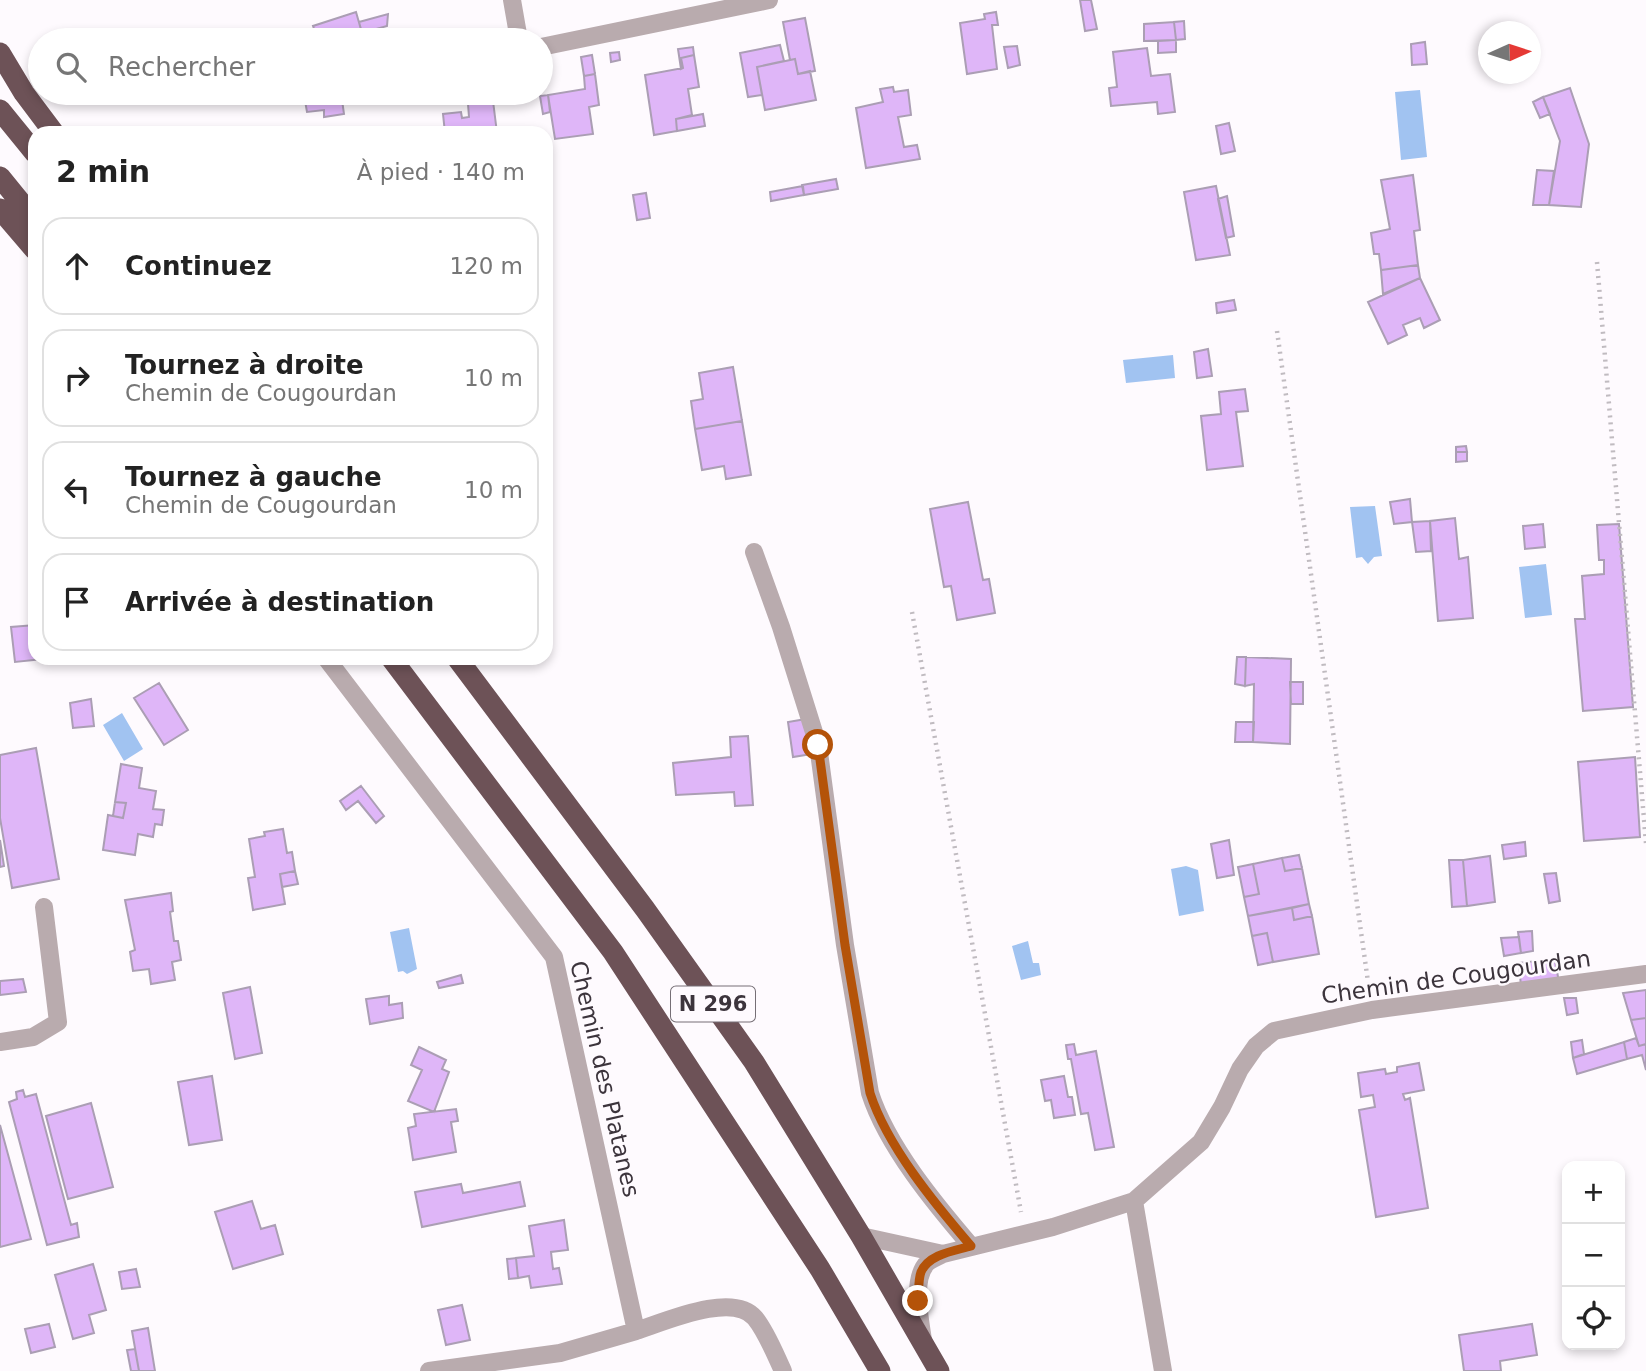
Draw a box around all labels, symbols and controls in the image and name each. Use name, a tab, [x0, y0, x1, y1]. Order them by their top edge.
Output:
north arrow	[1478, 21, 1541, 84]
search box	[28, 28, 553, 105]
icon: search	[52, 48, 90, 86]
text: Rechercher	[108, 52, 255, 82]
text: 2 min	[56, 154, 150, 189]
text: À pied · 140 m	[357, 159, 525, 185]
icon: ahead	[58, 247, 96, 285]
text: Continuez	[125, 251, 272, 281]
text: 120 m	[449, 253, 523, 279]
text: Tournez à droite	[125, 350, 364, 380]
icon: right	[58, 359, 96, 397]
text: 10 m	[464, 365, 523, 391]
text: Chemin de Cougourdan	[125, 380, 397, 406]
text: Tournez à gauche	[125, 462, 382, 492]
icon: left	[58, 471, 96, 509]
text: 10 m	[464, 477, 523, 503]
text: Chemin de Cougourdan	[125, 492, 397, 518]
icon: arrive	[58, 583, 96, 621]
text: Arrivée à destination	[125, 587, 434, 617]
route start	[802, 729, 833, 760]
street label: Chemin de Cougourdan	[1320, 945, 1592, 1009]
street label: Chemin des Platanes	[565, 958, 645, 1200]
road number: N 296	[671, 986, 755, 1021]
map controls	[1562, 1161, 1625, 1350]
button: +	[1562, 1161, 1625, 1224]
button: −	[1562, 1224, 1625, 1287]
route end	[902, 1285, 933, 1316]
button: locate	[1562, 1287, 1625, 1350]

